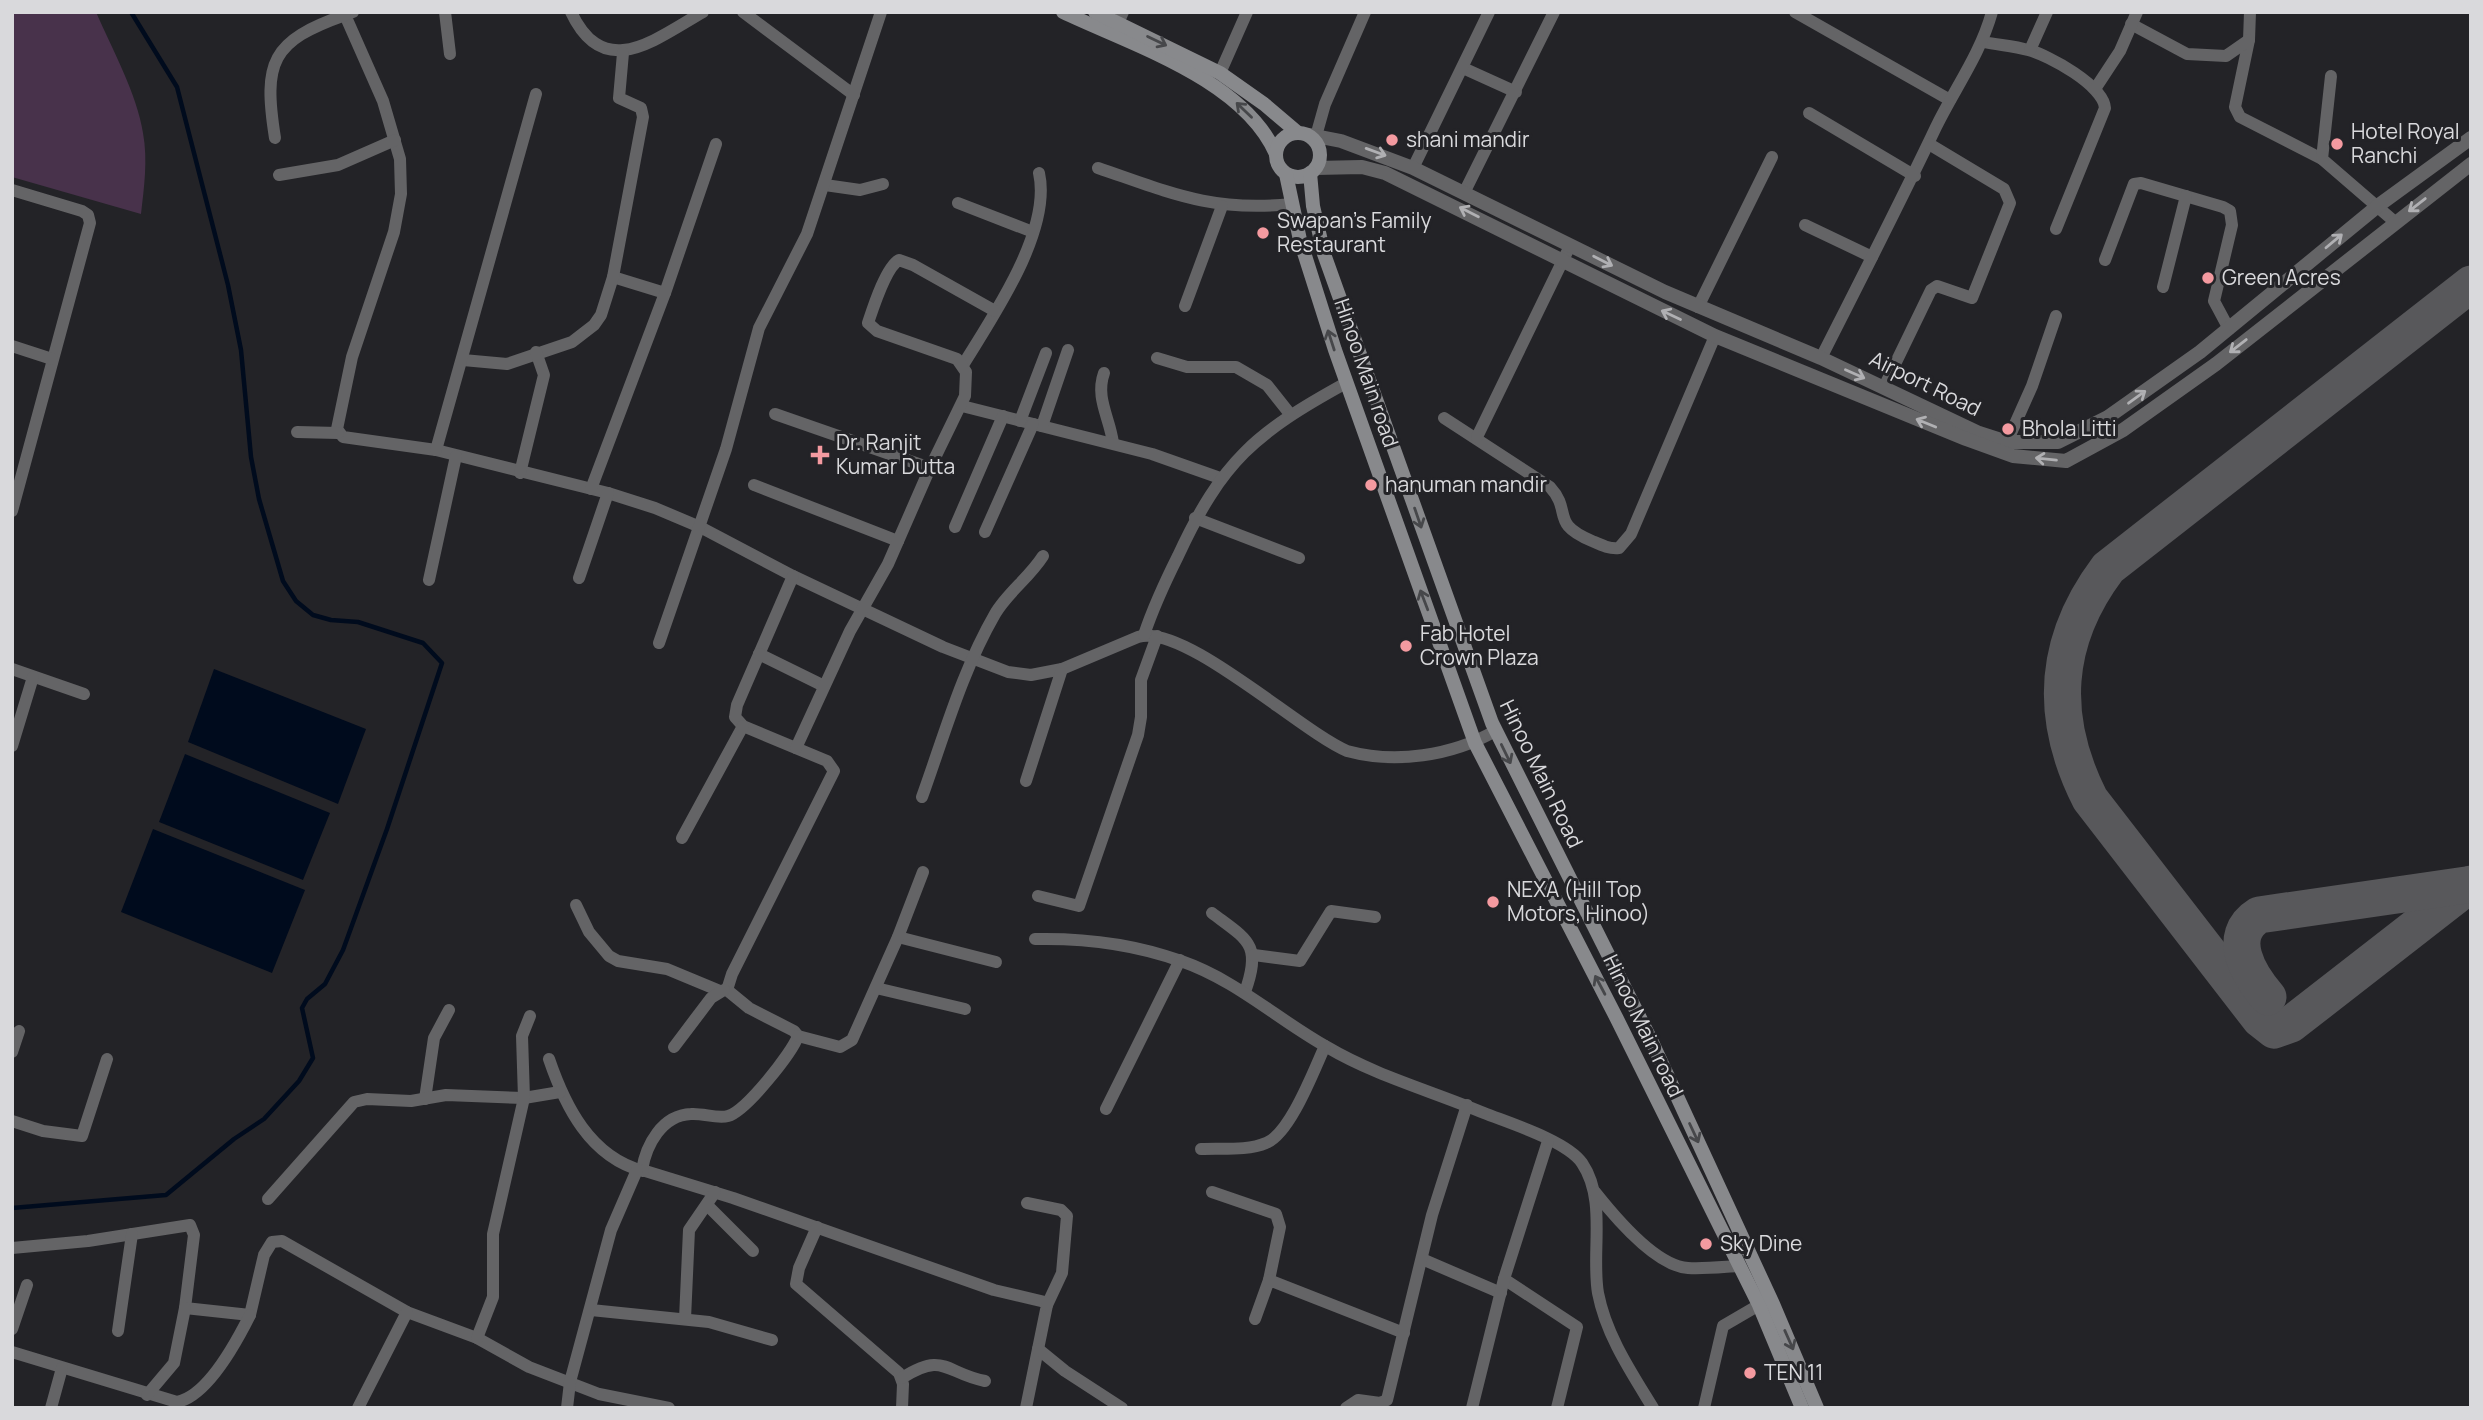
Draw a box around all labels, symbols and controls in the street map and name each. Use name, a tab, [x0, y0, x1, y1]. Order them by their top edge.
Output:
one-way arrow	[1146, 35, 1167, 48]
one-way arrow	[1236, 102, 1253, 119]
place label: Hotel Royal Ranchi	[2351, 117, 2460, 169]
place label: shani mandir	[1406, 125, 1530, 153]
marker: shani mandir	[1384, 132, 1400, 148]
marker: Hotel Royal Ranchi	[2329, 136, 2345, 152]
one-way arrow	[1364, 147, 1386, 160]
one-way arrow	[2408, 198, 2426, 213]
one-way arrow	[1459, 204, 1480, 218]
place label: Swapan's Family Restaurant	[1277, 206, 1432, 258]
marker: Swapan's Family Restaurant	[1255, 225, 1271, 241]
one-way arrow	[2325, 234, 2343, 249]
one-way arrow	[1592, 255, 1613, 268]
place label: Green Acres	[2222, 263, 2341, 291]
marker: Green Acres	[2200, 270, 2216, 286]
street label: Hinoo Main road	[1328, 295, 1405, 451]
one-way arrow	[1661, 308, 1682, 321]
one-way arrow	[1324, 330, 1336, 352]
one-way arrow	[2229, 339, 2248, 354]
street label: Airport Road	[1865, 344, 1986, 422]
one-way arrow	[1844, 368, 1865, 381]
one-way arrow	[2127, 390, 2146, 405]
place label: Bhola Litti	[2022, 414, 2117, 442]
one-way arrow	[1915, 416, 1937, 429]
marker: Bhola Litti	[2000, 421, 2016, 437]
place label: Dr. Ranjit Kumar Dutta	[836, 428, 955, 480]
marker: Dr. Ranjit Kumar Dutta	[810, 445, 830, 465]
one-way arrow	[2035, 452, 2058, 465]
place label: hanuman mandir	[1385, 470, 1547, 498]
marker: hanuman mandir	[1363, 477, 1379, 493]
one-way arrow	[1413, 506, 1425, 528]
one-way arrow	[1417, 590, 1430, 612]
place label: Fab Hotel Crown Plaza	[1420, 619, 1539, 671]
marker: Fab Hotel Crown Plaza	[1398, 638, 1414, 654]
street label: Hinoo Main Road	[1494, 695, 1590, 852]
one-way arrow	[1499, 743, 1513, 764]
place label: NEXA (Hill Top Motors, Hinoo)	[1507, 875, 1650, 927]
marker: NEXA (Hill Top Motors, Hinoo)	[1485, 894, 1501, 910]
street label: Hinoo Main road	[1597, 950, 1691, 1102]
one-way arrow	[1592, 975, 1606, 996]
one-way arrow	[1688, 1122, 1702, 1143]
place label: Sky Dine	[1720, 1229, 1802, 1257]
marker: Sky Dine	[1698, 1236, 1714, 1252]
one-way arrow	[1783, 1329, 1796, 1350]
place label: TEN 11	[1764, 1358, 1823, 1386]
marker: TEN 11	[1742, 1365, 1758, 1381]

